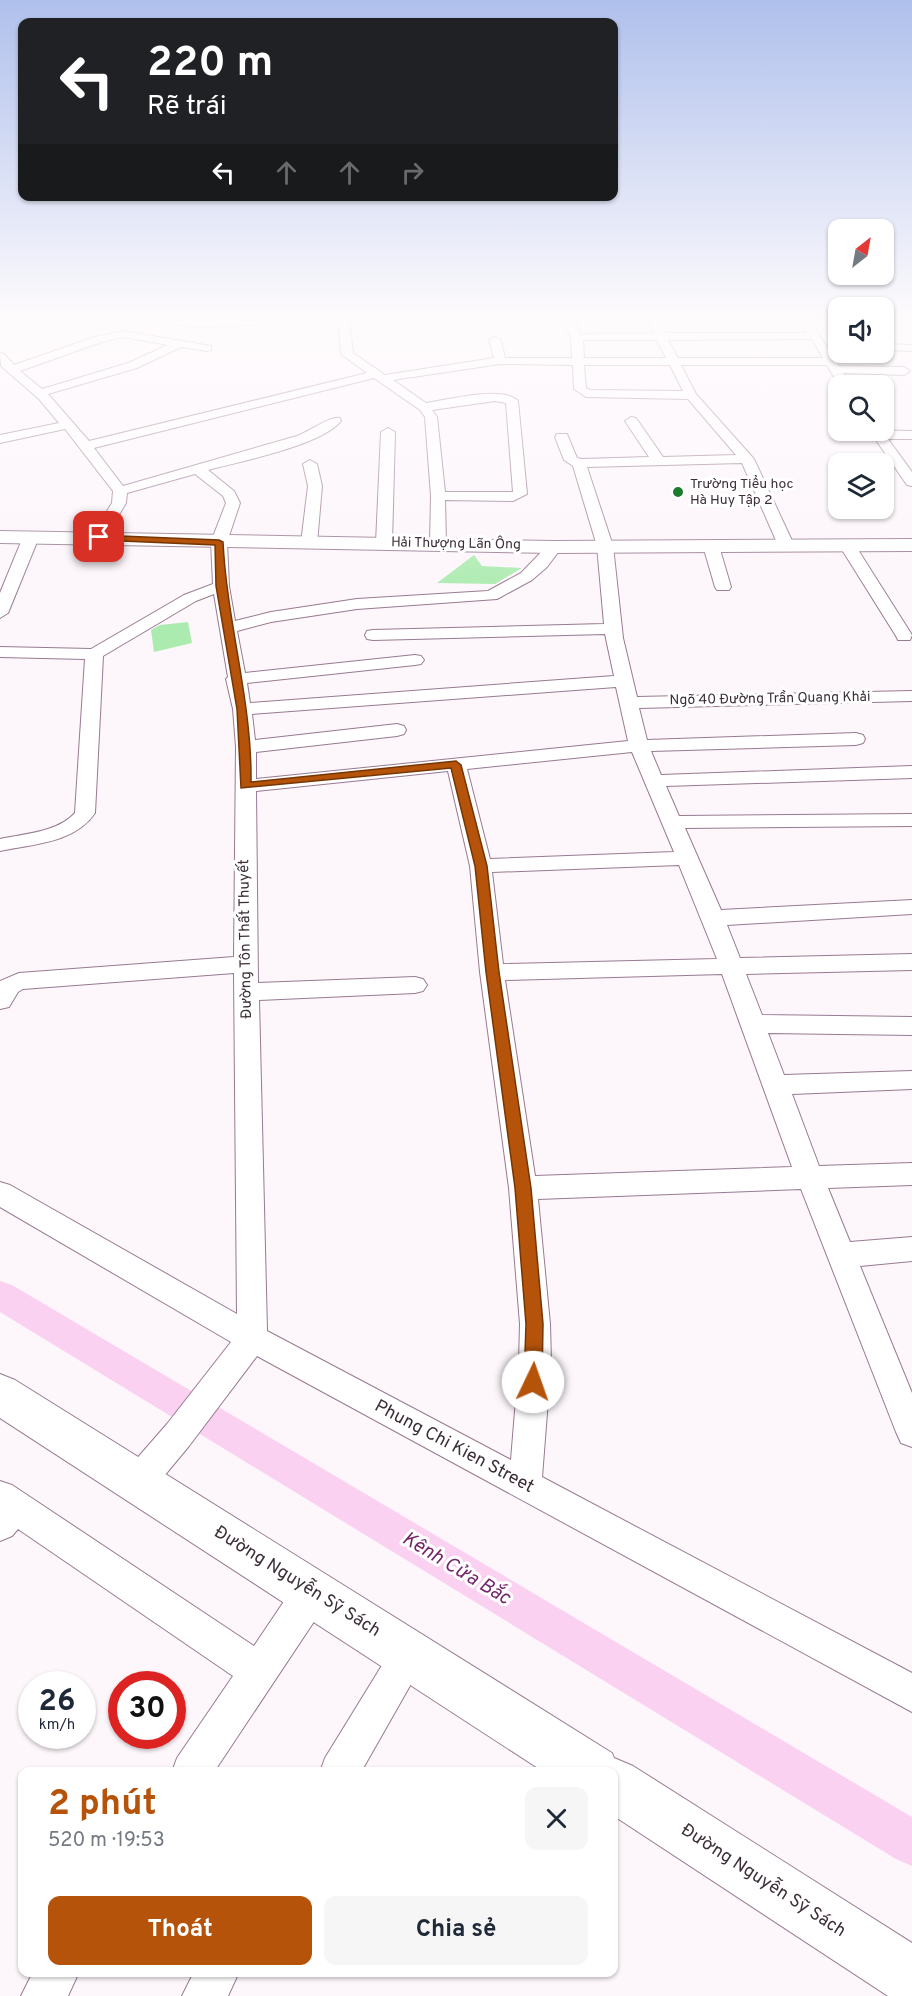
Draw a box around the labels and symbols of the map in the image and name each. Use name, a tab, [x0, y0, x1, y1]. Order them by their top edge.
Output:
north arrow	[828, 219, 894, 285]
place label: Trường Tiểu học Hà Huy Tập 2	[690, 475, 794, 509]
marker: Trường Tiểu học Hà Huy Tập 2	[671, 485, 685, 499]
pin	[73, 511, 124, 562]
street label: Hải Thượng Lãn Ông	[391, 533, 521, 554]
street label: Ngõ 40 Đường Trần Quang Khải	[669, 689, 871, 709]
street label: Đường Tôn Thất Thuyết	[234, 859, 257, 1019]
position arrow	[501, 1350, 565, 1414]
street label: Phung Chi Kien Street	[370, 1395, 538, 1499]
street label: Đường Nguyễn Sỹ Sách	[209, 1520, 386, 1643]
water label: Kênh Cửa Bắc	[397, 1525, 516, 1612]
speed limit sign: 30	[108, 1671, 186, 1749]
street label: Đường Nguyễn Sỹ Sách	[676, 1817, 851, 1943]

